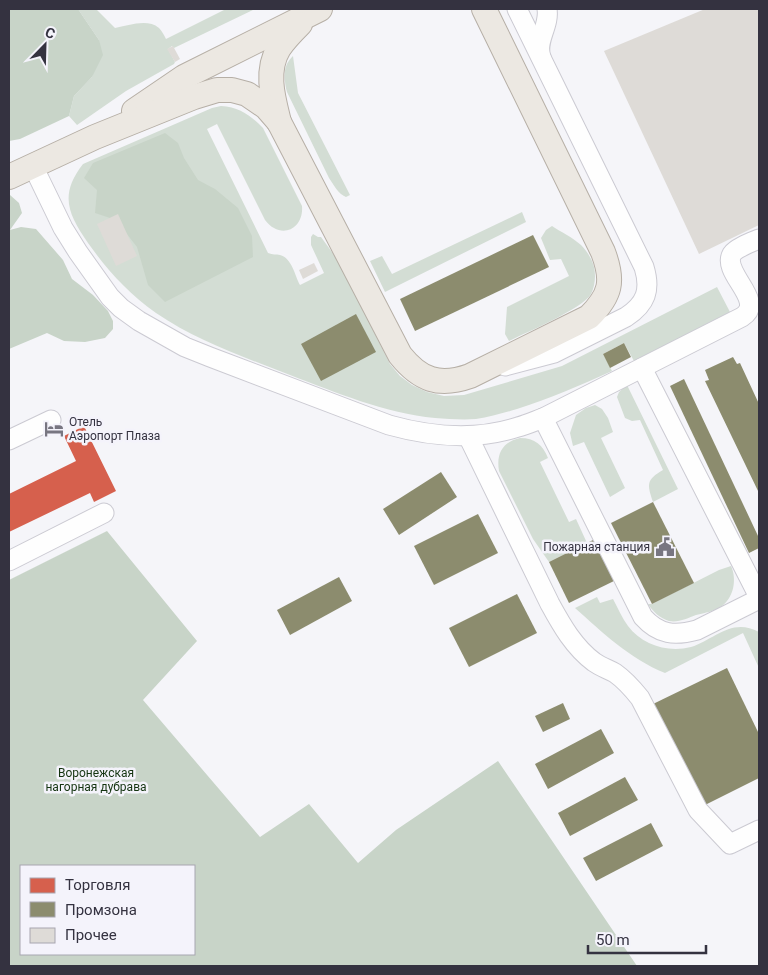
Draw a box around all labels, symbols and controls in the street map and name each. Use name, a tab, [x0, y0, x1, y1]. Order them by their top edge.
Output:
north arrow	[20, 20, 70, 70]
text: С	[43, 24, 57, 42]
place label: Отель Аэропорт Плаза	[69, 415, 160, 443]
hotel icon: Отель Аэропорт Плаза	[43, 418, 65, 440]
public building icon: Пожарная станция	[654, 536, 676, 558]
place label: Пожарная станция	[543, 540, 650, 554]
park label: Воронежская нагорная дубрава	[45, 766, 147, 794]
legend	[20, 865, 195, 955]
text: Торговля	[65, 876, 130, 894]
text: Промзона	[65, 901, 137, 919]
scale bar	[588, 922, 706, 954]
text: Прочее	[65, 926, 117, 944]
text: 50 m	[596, 931, 630, 949]

